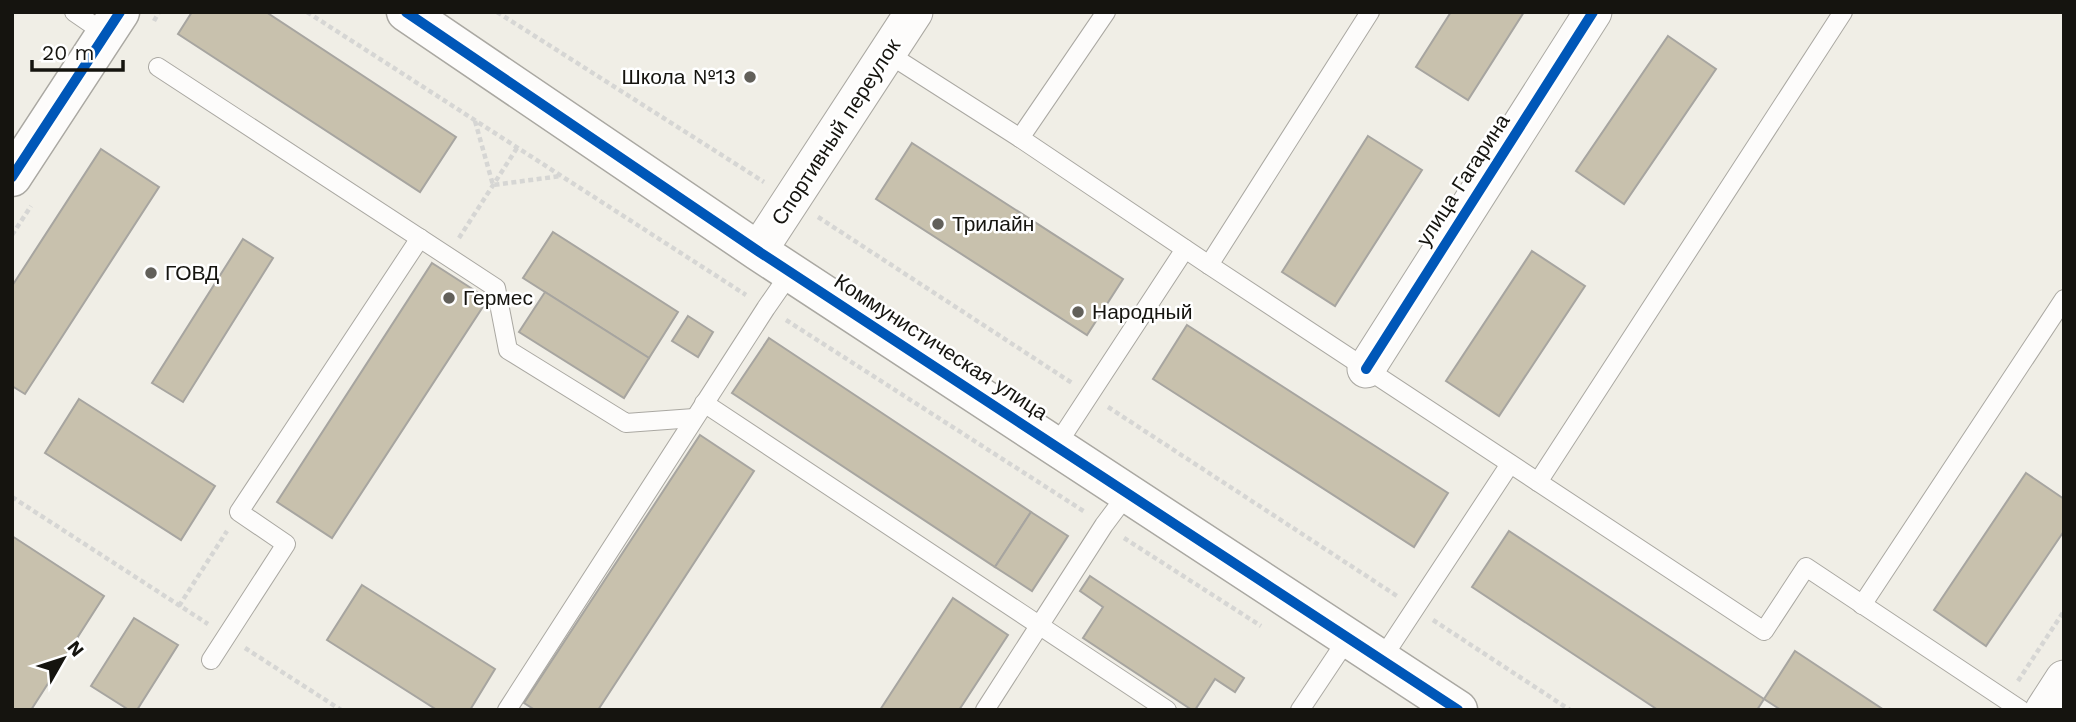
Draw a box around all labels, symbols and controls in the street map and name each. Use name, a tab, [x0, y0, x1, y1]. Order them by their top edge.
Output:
scale bar	[32, 28, 122, 72]
street label: Спортивный переулок	[766, 33, 906, 230]
text: 20 m	[42, 40, 94, 65]
place label: Школа №13	[622, 64, 736, 89]
marker: Школа №13	[742, 69, 758, 85]
street label: улица Гагарина	[1411, 109, 1515, 250]
place label: Трилайн	[952, 211, 1034, 236]
marker: Трилайн	[930, 216, 946, 232]
place label: ГОВД	[165, 260, 219, 285]
marker: ГОВД	[143, 265, 159, 281]
street label: Коммунистическая улица	[830, 268, 1053, 425]
place label: Гермес	[463, 285, 533, 310]
marker: Гермес	[441, 290, 457, 306]
place label: Народный	[1092, 299, 1192, 324]
marker: Народный	[1070, 304, 1086, 320]
north arrow	[28, 624, 98, 694]
text: N	[62, 636, 89, 661]

